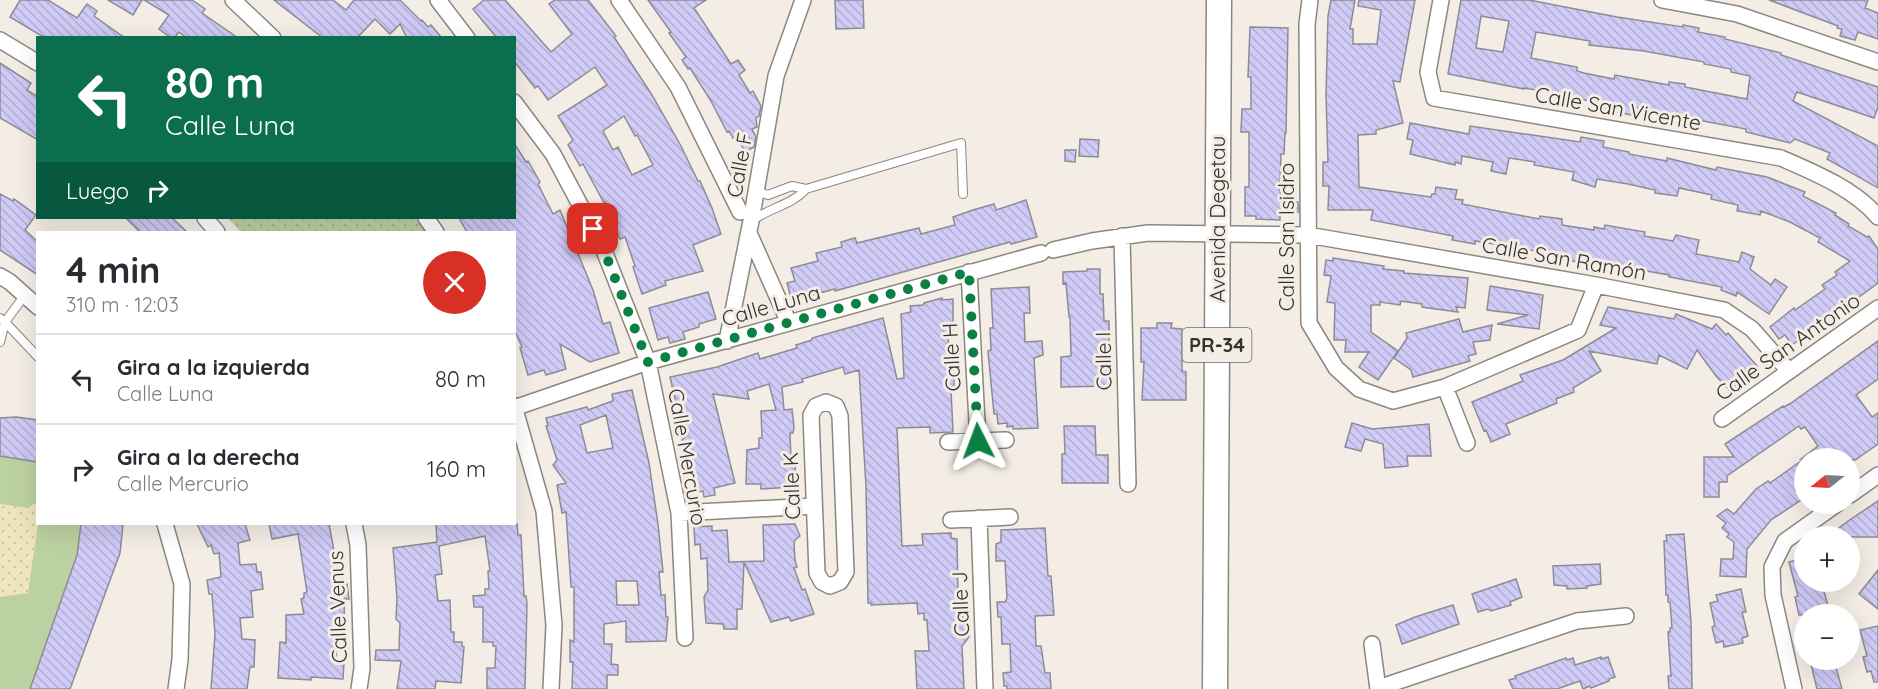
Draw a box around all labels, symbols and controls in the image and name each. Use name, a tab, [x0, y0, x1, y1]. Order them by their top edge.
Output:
text: 80 m	[165, 56, 264, 109]
icon: left	[66, 60, 144, 138]
street label: Calle San Vicente	[1533, 81, 1703, 135]
text: Calle Luna	[165, 108, 295, 142]
street label: Calle F	[721, 130, 757, 199]
street label: Avenida Degetau	[1204, 136, 1230, 302]
street label: Calle San Isidro	[1273, 163, 1299, 311]
icon: right	[141, 174, 174, 207]
text: Luego	[66, 177, 129, 205]
pin	[567, 203, 618, 254]
icon: arrive	[576, 212, 609, 245]
street label: Calle San Ramón	[1480, 231, 1649, 285]
text: 4 min	[66, 247, 160, 292]
button: close	[423, 251, 486, 314]
street label: Calle Luna	[718, 279, 823, 332]
street label: Calle San Antonio	[1710, 287, 1865, 406]
text: 310 m · 12:03	[66, 292, 179, 317]
street label: Calle H	[936, 322, 966, 392]
road number: PR-34	[1182, 328, 1252, 362]
street label: Calle I	[1089, 331, 1117, 391]
text: Gira a la izquierda	[117, 353, 310, 381]
icon: left	[66, 363, 99, 396]
text: 80 m	[435, 365, 486, 393]
text: Calle Luna	[117, 381, 214, 406]
street label: Calle Mercurio	[663, 386, 713, 527]
position arrow	[946, 409, 1010, 473]
text: Gira a la derecha	[117, 443, 300, 471]
north arrow	[1794, 448, 1860, 514]
map controls	[1794, 448, 1860, 670]
street label: Calle K	[777, 452, 805, 520]
icon: right	[66, 453, 99, 486]
text: 160 m	[427, 455, 486, 483]
text: Calle Mercurio	[117, 471, 249, 496]
button: +	[1794, 526, 1860, 592]
street label: Calle Venus	[322, 550, 352, 664]
street label: Calle J	[946, 571, 974, 637]
button: −	[1794, 604, 1860, 670]

